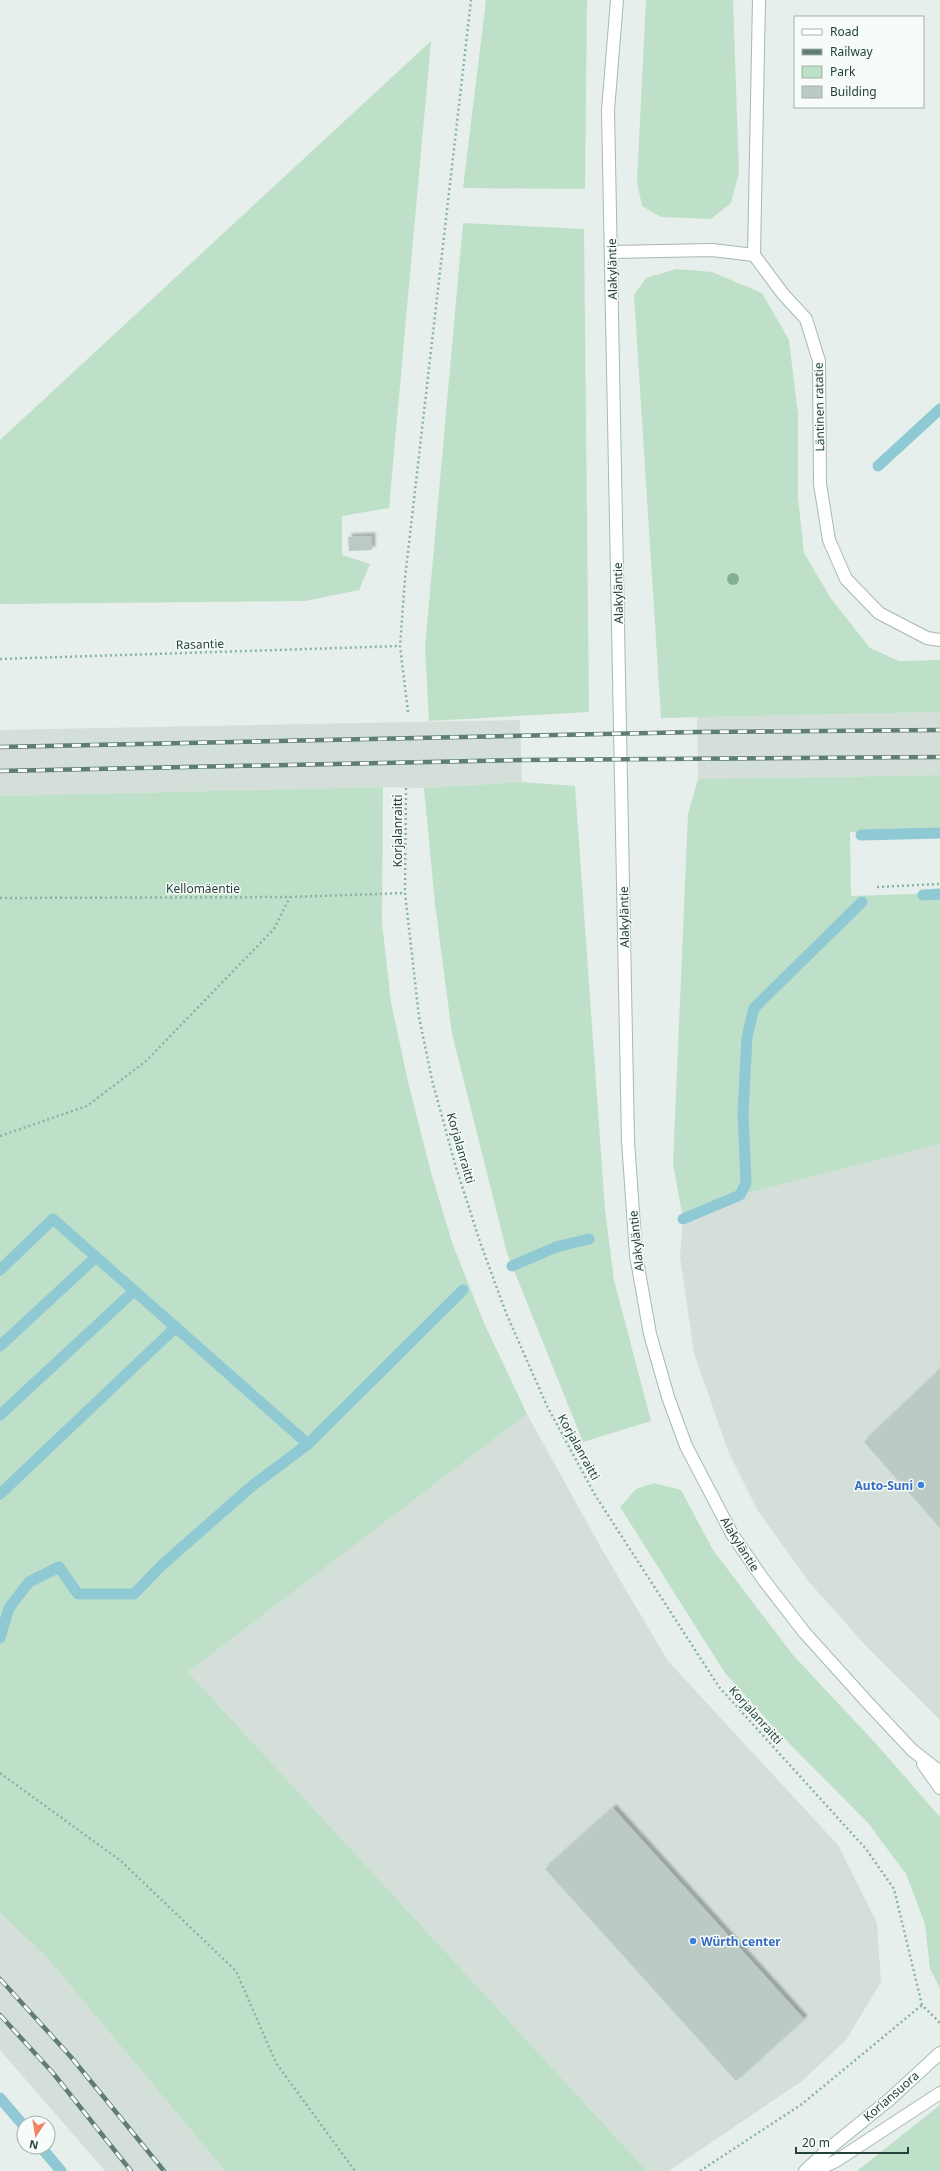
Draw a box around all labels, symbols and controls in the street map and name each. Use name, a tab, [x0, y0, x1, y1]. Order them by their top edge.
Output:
legend	[794, 16, 924, 108]
text: Road	[830, 23, 859, 40]
text: Railway	[830, 43, 874, 60]
text: Park	[830, 63, 856, 80]
text: Building	[830, 83, 877, 100]
street label: Alakyläntie	[603, 238, 621, 300]
street label: Läntinen ratatie	[810, 362, 828, 452]
street label: Alakyläntie	[609, 562, 627, 624]
street label: Rasantie	[176, 635, 225, 653]
street label: Korjalanraitti	[389, 794, 406, 868]
street label: Kellomäentie	[166, 880, 240, 897]
street label: Alakyläntie	[615, 886, 633, 948]
street label: Korjalanraitti	[443, 1111, 479, 1185]
street label: Alakyläntie	[624, 1209, 648, 1272]
street label: Korjalanraitti	[554, 1411, 604, 1483]
place label: Auto-Suni	[855, 1477, 913, 1494]
marker: Auto-Suni	[916, 1480, 926, 1490]
street label: Alakyläntie	[717, 1513, 764, 1575]
street label: Korjalanraitti	[725, 1682, 787, 1748]
place label: Würth center	[701, 1933, 781, 1950]
marker: Würth center	[688, 1936, 698, 1946]
street label: Koriansuora	[859, 2067, 923, 2125]
north arrow	[16, 2115, 56, 2155]
scale bar	[796, 2129, 908, 2155]
text: 20 m	[802, 2134, 830, 2151]
text: N	[28, 2137, 40, 2154]

